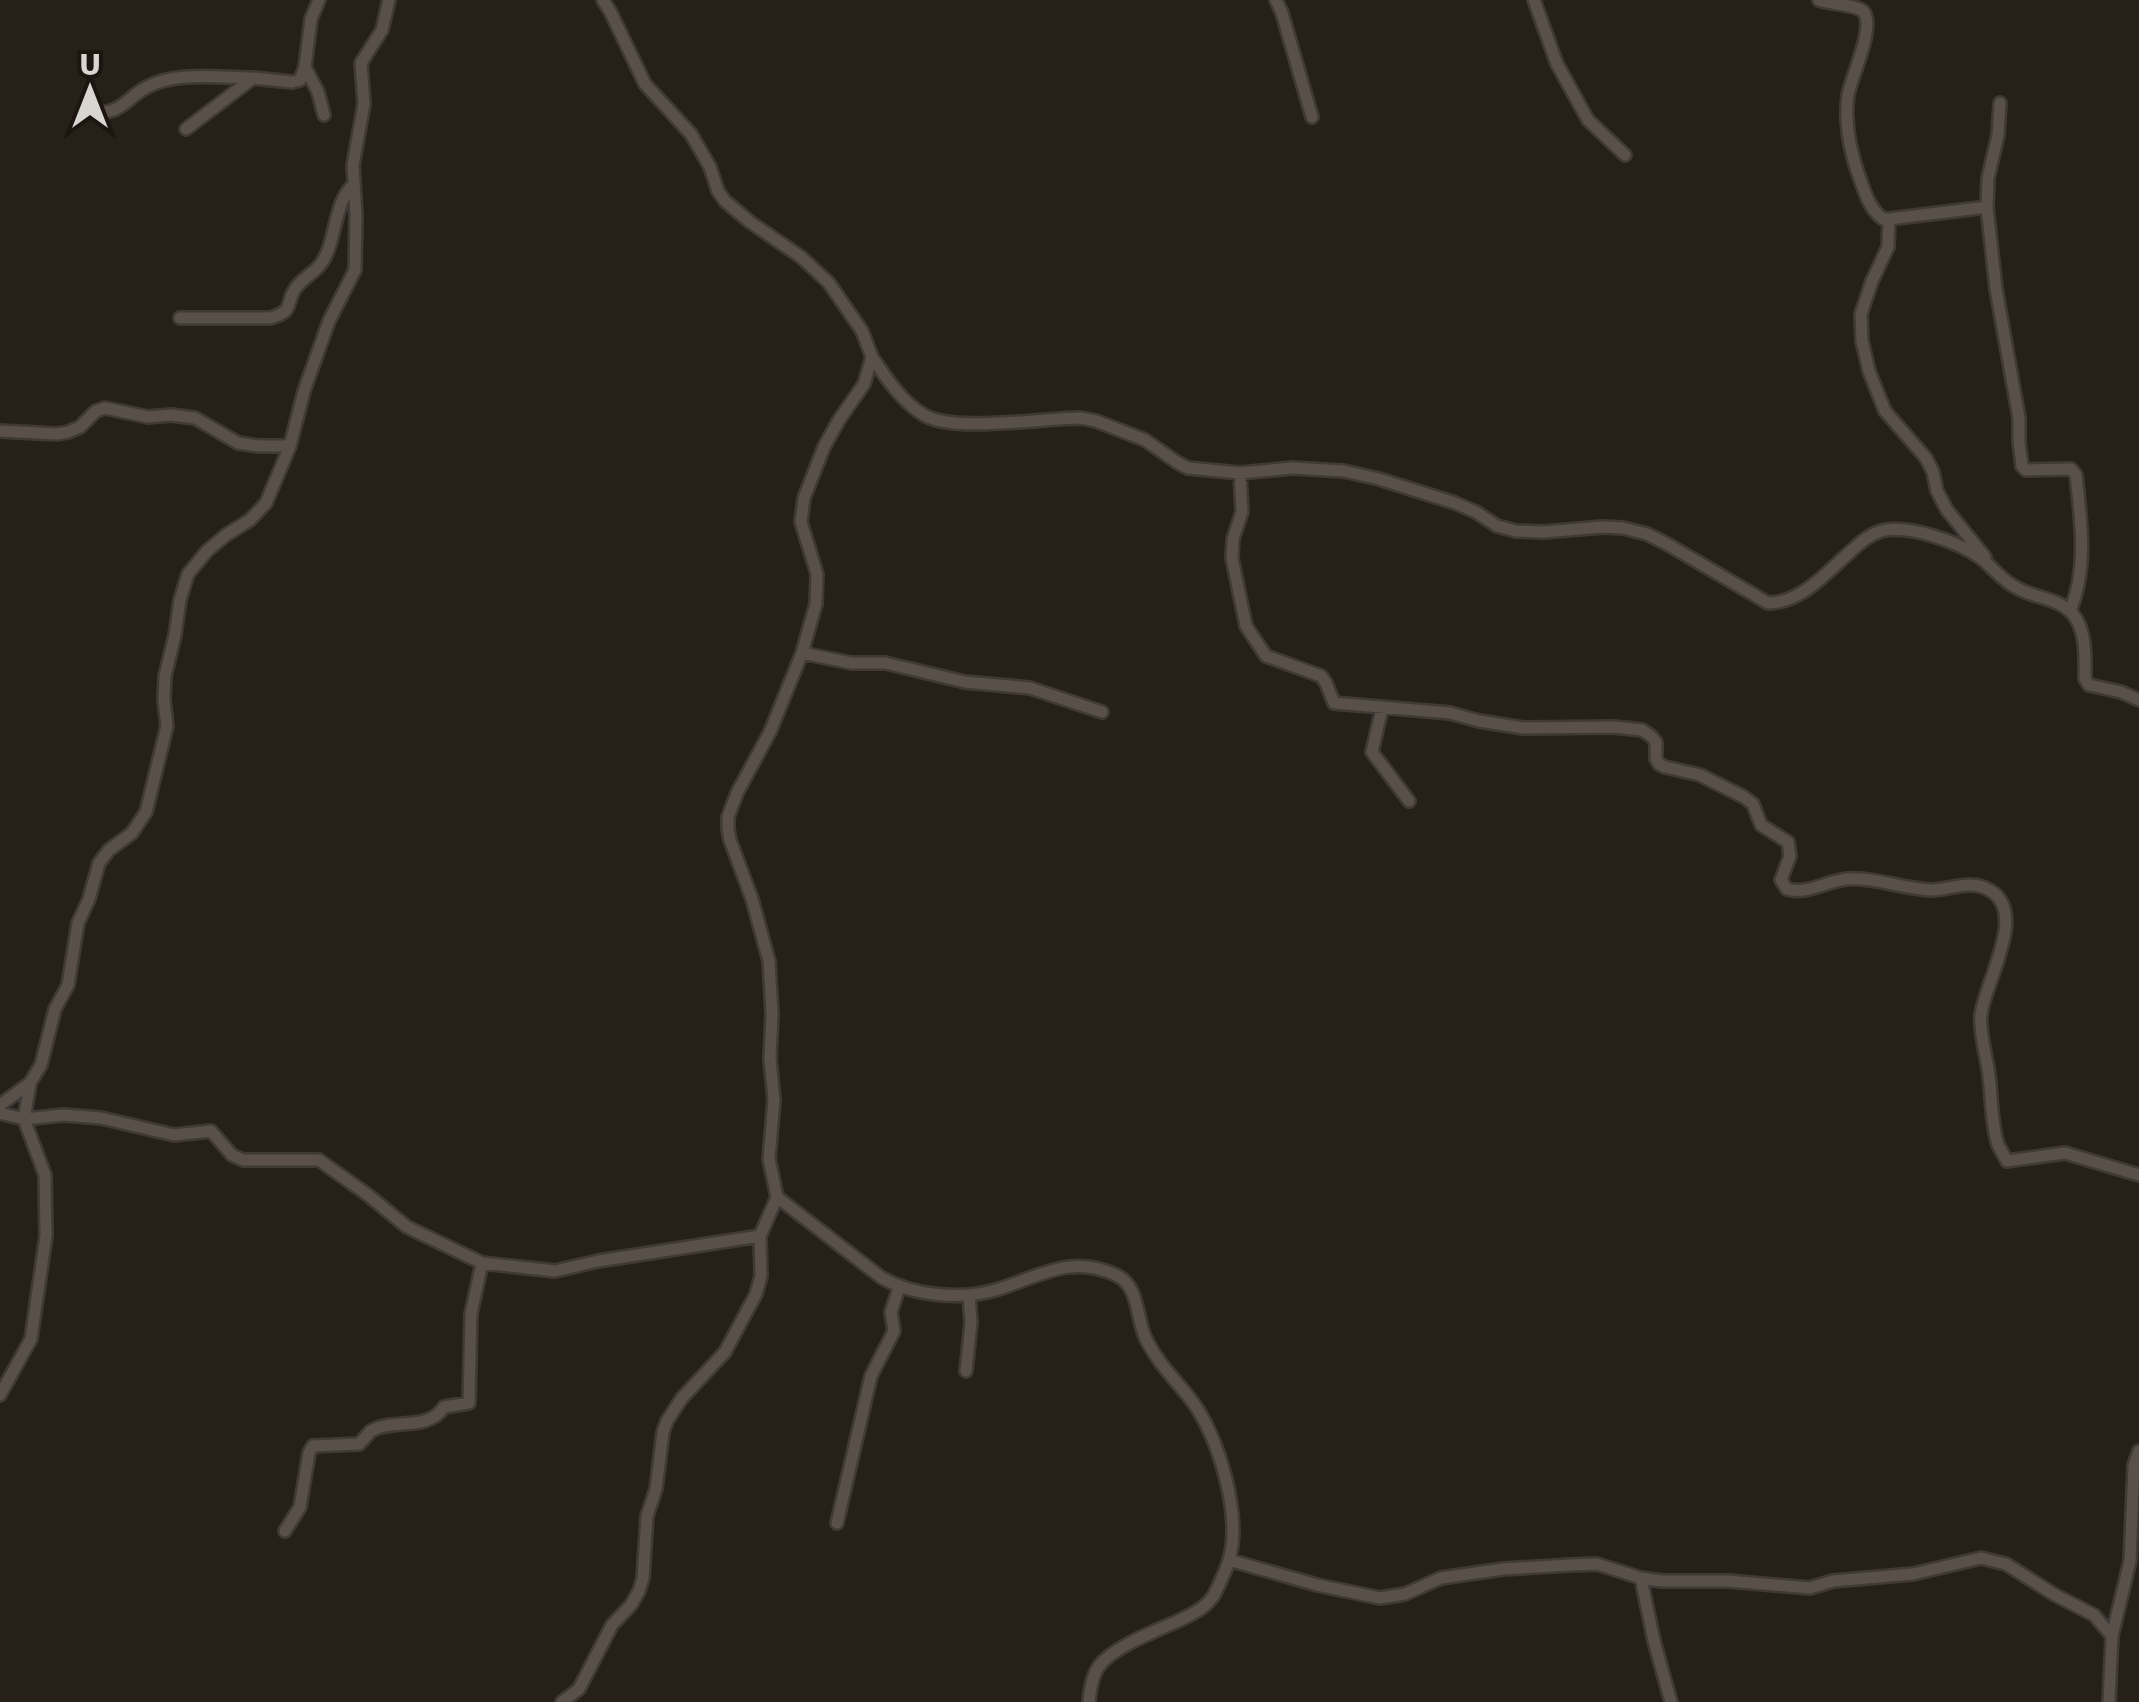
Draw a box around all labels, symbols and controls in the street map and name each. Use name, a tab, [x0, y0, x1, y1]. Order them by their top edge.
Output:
north arrow	[40, 40, 140, 140]
text: U	[79, 49, 101, 82]

